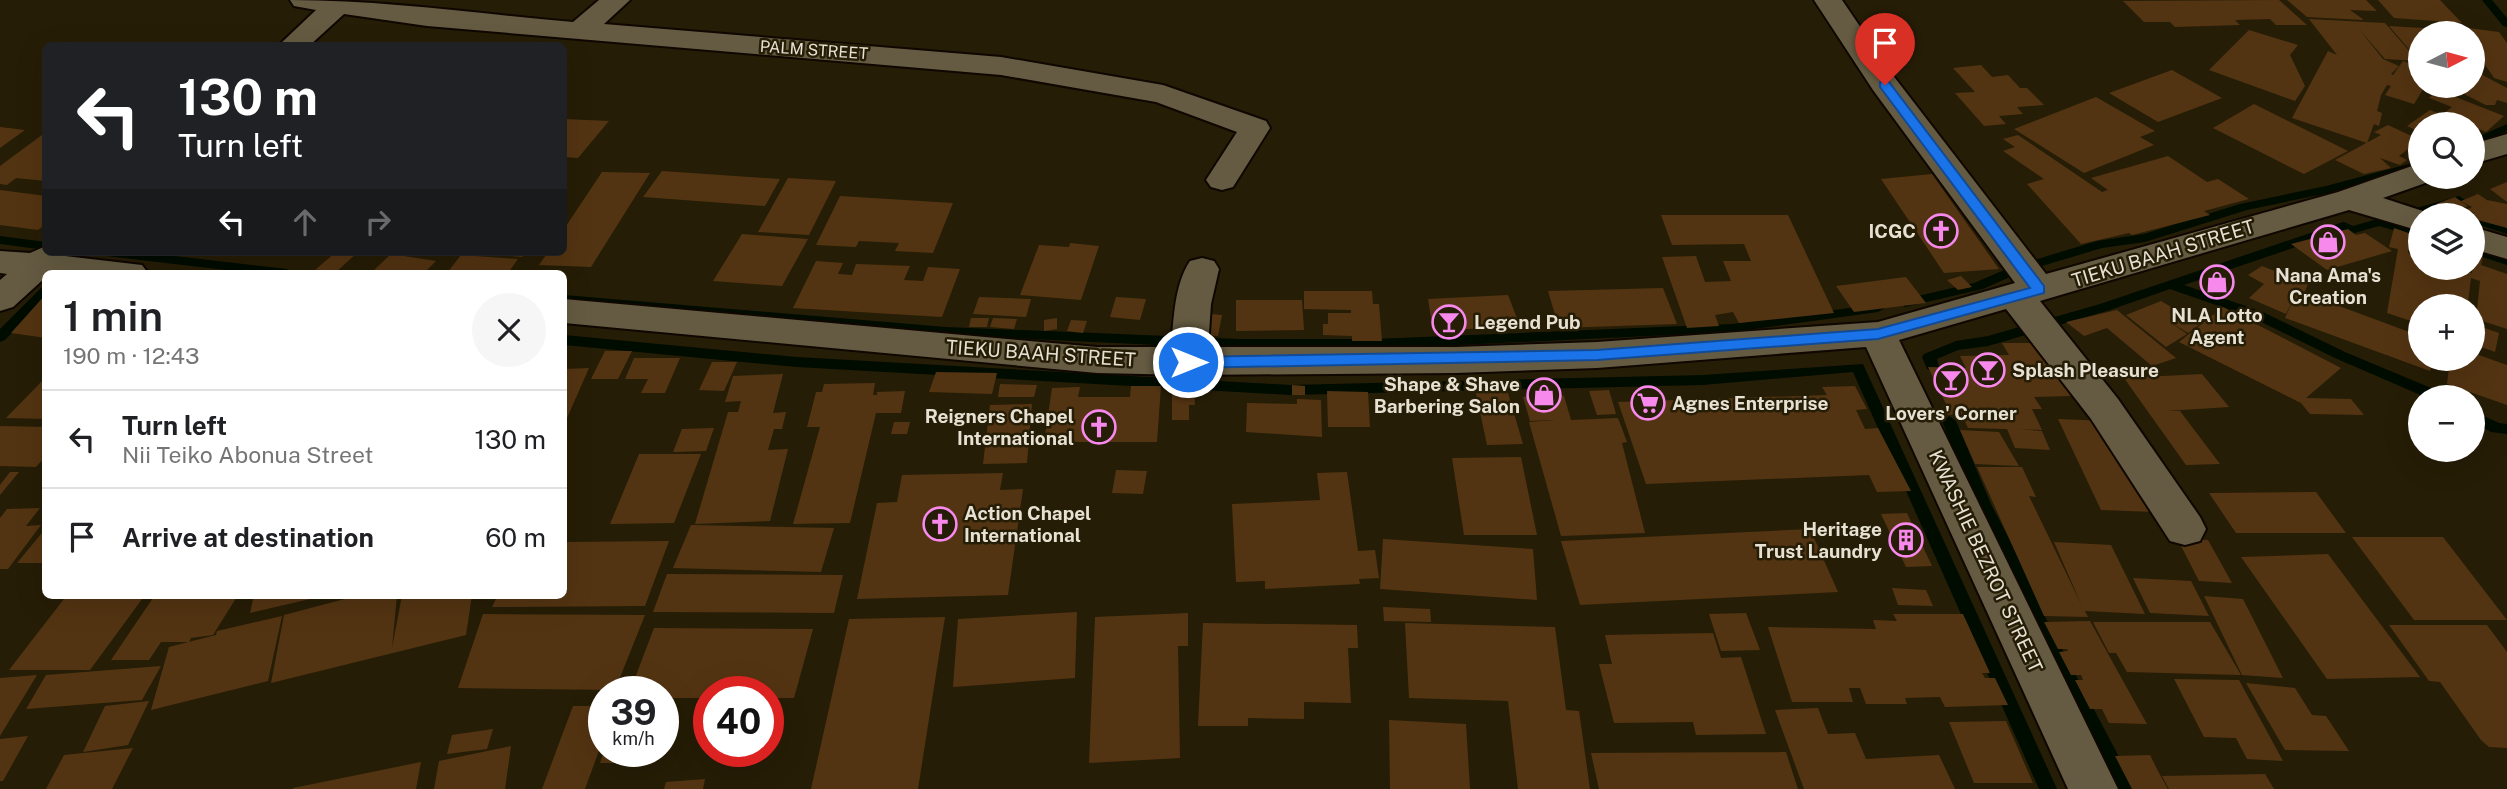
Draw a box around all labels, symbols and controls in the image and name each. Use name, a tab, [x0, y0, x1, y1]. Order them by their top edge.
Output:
pin	[1855, 13, 1915, 85]
north arrow	[2408, 21, 2485, 98]
map controls	[2408, 21, 2485, 462]
icon: arrive	[1866, 24, 1904, 62]
street label: PALM STREET	[759, 37, 869, 63]
text: 130 m	[178, 68, 318, 126]
icon: left	[63, 70, 154, 161]
button: search	[2408, 112, 2485, 189]
text: Turn left	[178, 127, 303, 164]
icon: left	[213, 203, 251, 241]
icon: ahead	[286, 203, 324, 241]
icon: right	[359, 203, 397, 241]
button: layers	[2408, 203, 2485, 280]
church icon: ICGC	[1922, 212, 1960, 250]
street label: TIEKU BAAH STREET	[2069, 215, 2257, 291]
place label: ICGC	[1868, 220, 1916, 242]
shop icon: Nana Ama's Creation	[2309, 223, 2347, 261]
shop icon: NLA Lotto Agent	[2198, 263, 2236, 301]
place label: Nana Ama's Creation	[2275, 264, 2381, 308]
text: 1 min	[63, 291, 163, 340]
button: close	[472, 293, 546, 367]
button: +	[2408, 294, 2485, 371]
bar icon: Legend Pub	[1430, 303, 1468, 341]
place label: NLA Lotto Agent	[2171, 304, 2263, 348]
place label: Legend Pub	[1474, 311, 1581, 333]
position arrow	[1151, 325, 1225, 399]
street label: TIEKU BAAH STREET	[946, 335, 1136, 371]
text: 190 m · 12:43	[63, 342, 200, 369]
bar icon: Splash Pleasure	[1969, 351, 2007, 389]
place label: Splash Pleasure	[2012, 359, 2159, 381]
bar icon: Lovers' Corner	[1932, 361, 1970, 399]
place label: Shape & Shave Barbering Salon	[1374, 373, 1520, 417]
shop icon: Shape & Shave Barbering Salon	[1525, 376, 1563, 414]
supermarket icon: Agnes Enterprise	[1629, 384, 1667, 422]
button: −	[2408, 385, 2485, 462]
place label: Agnes Enterprise	[1672, 392, 1829, 414]
place label: Lovers' Corner	[1885, 402, 2017, 424]
place label: Reigners Chapel International	[925, 405, 1074, 449]
church icon: Reigners Chapel International	[1080, 408, 1118, 446]
text: Turn left	[122, 410, 227, 441]
icon: left	[63, 420, 101, 458]
text: 130 m	[474, 424, 546, 455]
text: Nii Teiko Abonua Street	[122, 441, 373, 468]
street label: KWASHIE BEZROT STREET	[1925, 446, 2047, 676]
place label: Action Chapel International	[964, 502, 1091, 546]
church icon: Action Chapel International	[921, 505, 959, 543]
icon: arrive	[63, 518, 101, 556]
place label: Heritage Trust Laundry	[1755, 518, 1882, 562]
building icon: Heritage Trust Laundry	[1887, 521, 1925, 559]
text: Arrive at destination	[122, 522, 374, 553]
text: 60 m	[485, 522, 546, 553]
speed limit sign: 40	[693, 676, 784, 767]
text: 39	[610, 692, 657, 733]
text: km/h	[612, 728, 655, 749]

